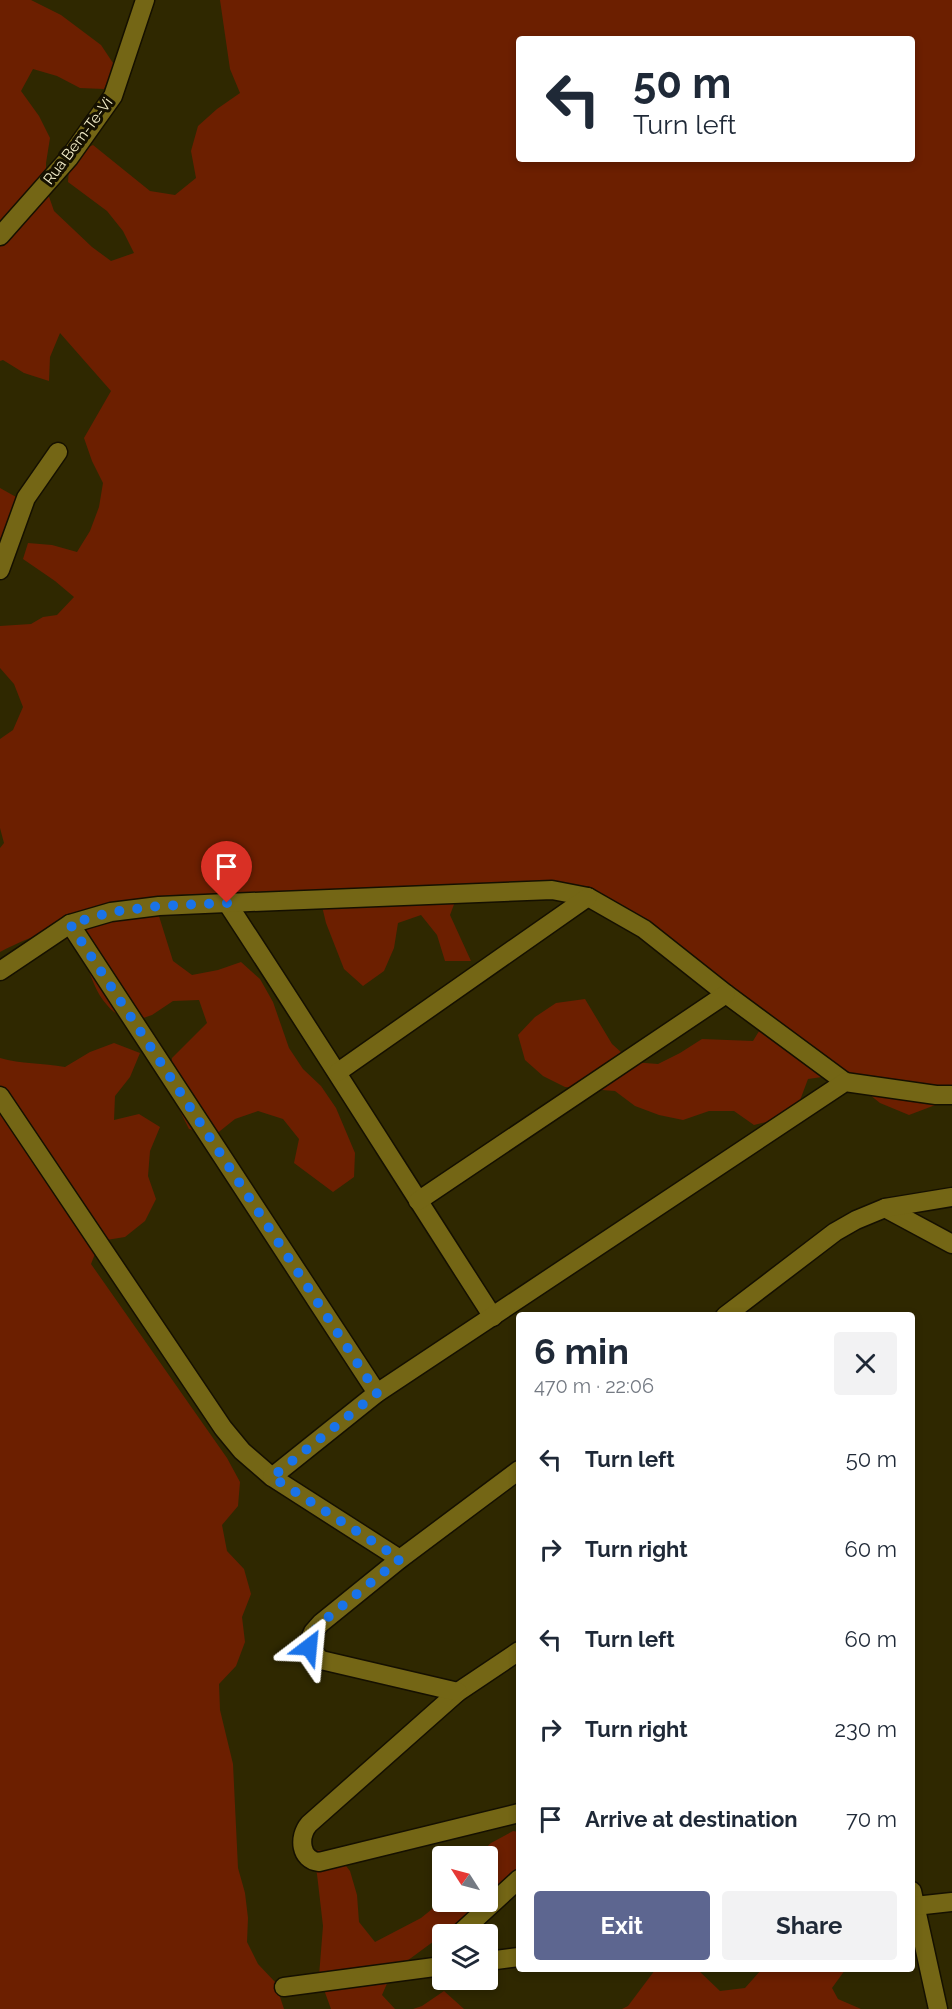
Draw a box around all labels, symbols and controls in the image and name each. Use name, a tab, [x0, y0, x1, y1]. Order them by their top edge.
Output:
text: 50 m	[633, 59, 731, 108]
icon: left	[534, 60, 612, 138]
street label: Rua Bem-Te-Vi	[39, 94, 117, 188]
text: Turn left	[633, 109, 736, 140]
pin	[201, 841, 252, 903]
icon: arrive	[210, 850, 243, 883]
text: 6 min	[534, 1330, 629, 1372]
button: close	[834, 1332, 897, 1395]
text: 470 m · 22:06	[534, 1374, 654, 1398]
icon: left	[534, 1443, 567, 1476]
text: Turn left	[585, 1446, 675, 1472]
text: 50 m	[846, 1446, 897, 1472]
icon: right	[534, 1533, 567, 1566]
text: Turn right	[585, 1536, 688, 1562]
text: 60 m	[844, 1536, 897, 1562]
position arrow	[277, 1615, 341, 1679]
icon: left	[534, 1623, 567, 1656]
text: Turn left	[585, 1626, 675, 1652]
text: 60 m	[844, 1626, 897, 1652]
icon: right	[534, 1713, 567, 1746]
text: Turn right	[585, 1716, 688, 1742]
text: 230 m	[834, 1716, 897, 1742]
icon: arrive	[534, 1803, 567, 1836]
text: Arrive at destination	[585, 1806, 798, 1832]
text: 70 m	[846, 1806, 897, 1832]
north arrow	[432, 1846, 498, 1912]
map controls	[432, 1846, 498, 1990]
button: Exit	[534, 1891, 710, 1960]
button: Share	[722, 1891, 897, 1960]
button: layers	[432, 1924, 498, 1990]

